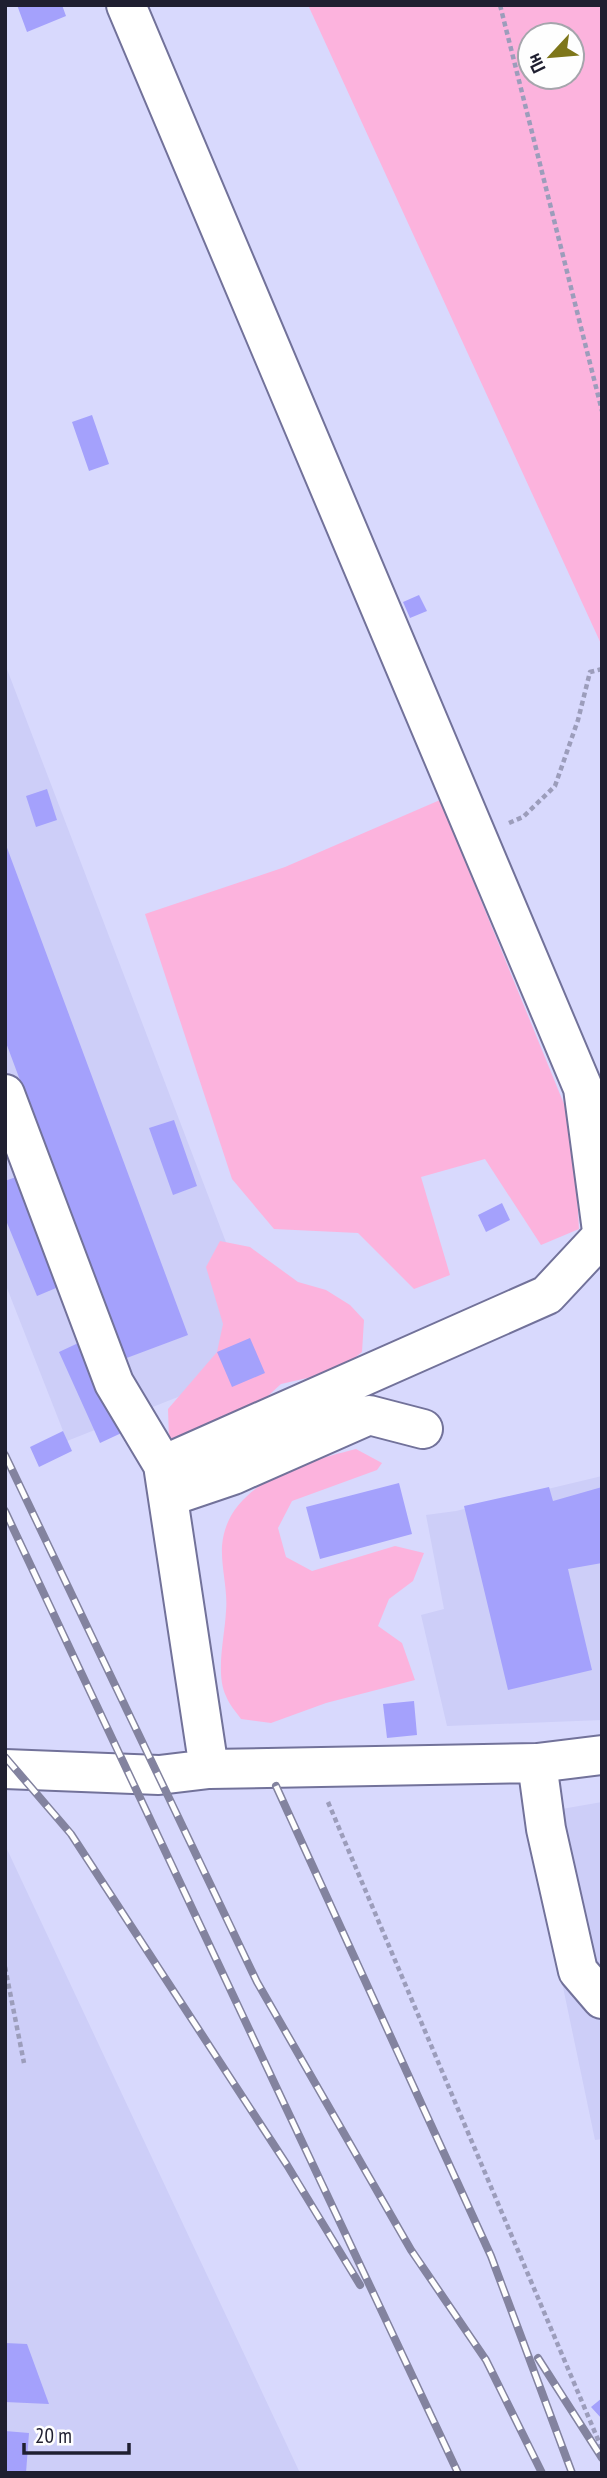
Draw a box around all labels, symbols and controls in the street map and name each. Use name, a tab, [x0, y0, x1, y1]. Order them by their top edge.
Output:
north arrow	[516, 21, 586, 91]
text: Пн	[521, 50, 551, 77]
scale bar	[24, 2412, 130, 2456]
text: 20 m	[35, 2422, 72, 2449]

